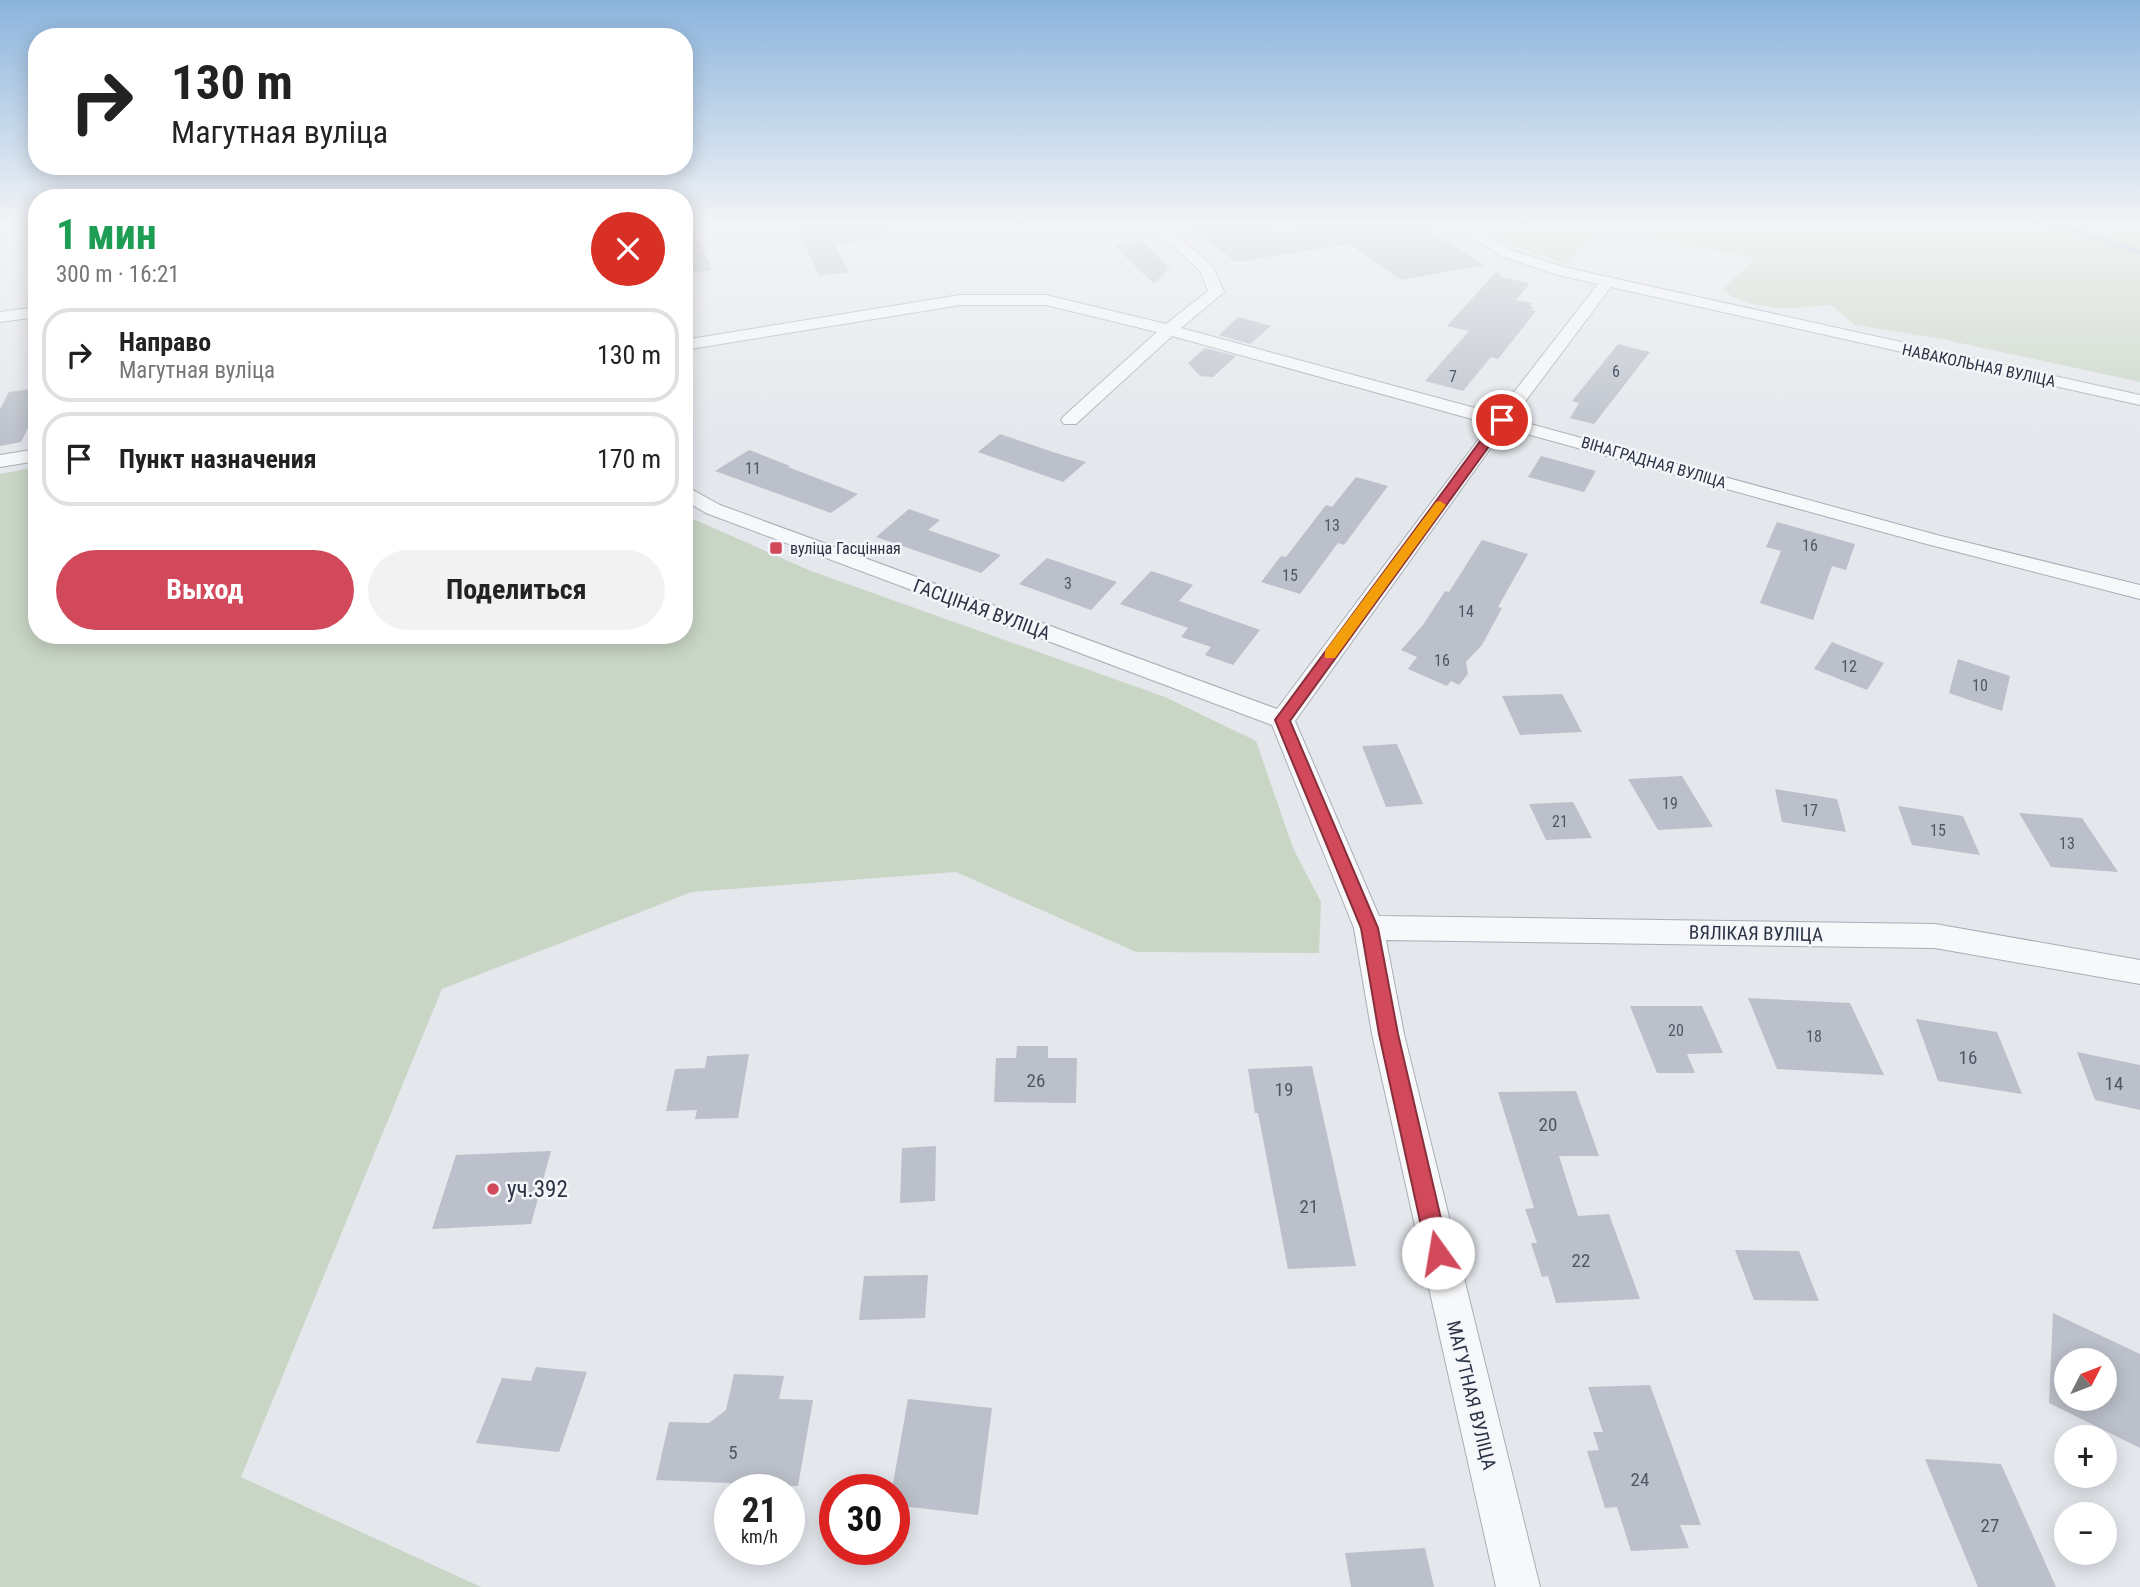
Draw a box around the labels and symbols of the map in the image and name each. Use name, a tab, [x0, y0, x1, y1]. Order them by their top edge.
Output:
street label: НАВАКОЛЬНАЯ ВУЛІЦА	[1900, 340, 2057, 391]
house number: 6	[1612, 362, 1620, 381]
house number: 7	[1449, 367, 1457, 386]
pin	[1472, 390, 1532, 450]
street label: ВІНАГРАДНАЯ ВУЛІЦА	[1579, 433, 1729, 492]
house number: 11	[745, 459, 761, 478]
house number: 13	[1324, 516, 1340, 535]
house number: 16	[1802, 536, 1818, 555]
place label: вуліца Гасцінная	[790, 539, 901, 558]
marker: вуліца Гасцінная	[768, 540, 784, 556]
house number: 15	[1282, 566, 1298, 585]
street label: ГАСЦІНАЯ ВУЛІЦА	[910, 574, 1053, 645]
house number: 3	[1064, 574, 1072, 593]
house number: 14	[1458, 602, 1474, 621]
house number: 16	[1434, 651, 1450, 670]
house number: 12	[1841, 657, 1857, 676]
house number: 10	[1972, 676, 1988, 695]
house number: 19	[1662, 794, 1678, 813]
house number: 17	[1802, 801, 1818, 820]
house number: 21	[1552, 812, 1568, 831]
house number: 15	[1930, 821, 1946, 840]
house number: 13	[2059, 834, 2075, 853]
street label: ВЯЛІКАЯ ВУЛІЦА	[1689, 921, 1823, 946]
house number: 20	[1668, 1021, 1684, 1040]
house number: 18	[1806, 1027, 1822, 1046]
house number: 16	[1959, 1046, 1977, 1069]
house number: 26	[1027, 1069, 1045, 1092]
house number: 14	[2105, 1072, 2123, 1095]
house number: 19	[1275, 1078, 1293, 1101]
house number: 20	[1539, 1113, 1557, 1136]
place label: уч.392	[507, 1176, 568, 1203]
marker: уч.392	[485, 1181, 501, 1197]
house number: 21	[1300, 1195, 1318, 1218]
position arrow	[1401, 1216, 1475, 1290]
house number: 22	[1572, 1249, 1590, 1272]
street label: МАГУТНАЯ ВУЛІЦА	[1442, 1318, 1501, 1472]
north arrow	[2054, 1348, 2118, 1410]
house number: 5	[728, 1441, 738, 1464]
house number: 24	[1631, 1468, 1649, 1491]
speed limit sign: 30	[819, 1474, 910, 1565]
house number: 27	[1981, 1514, 1999, 1537]

